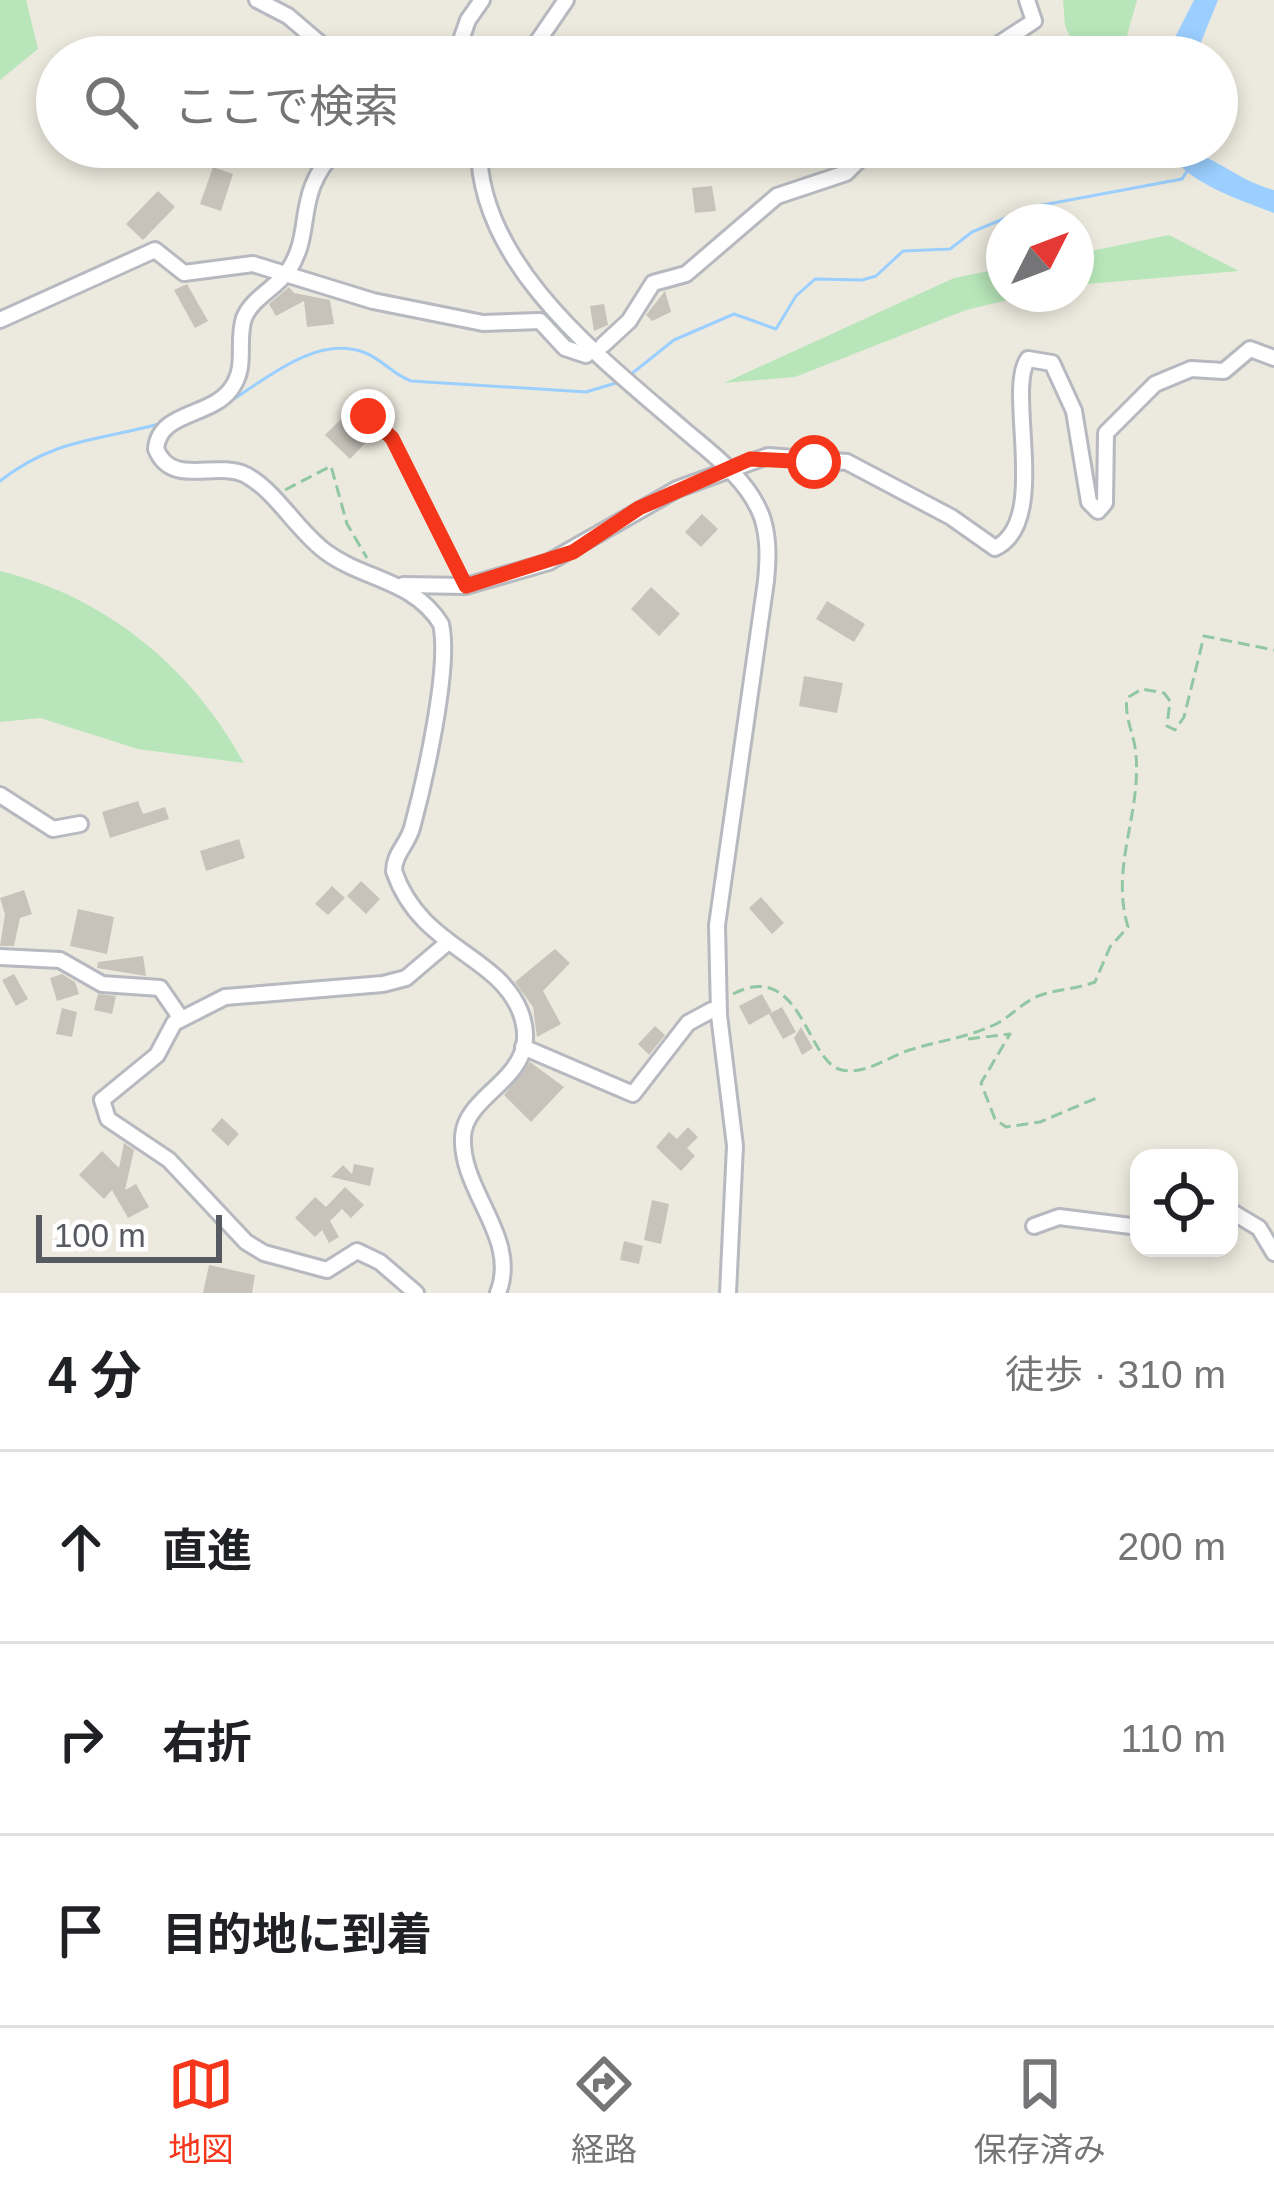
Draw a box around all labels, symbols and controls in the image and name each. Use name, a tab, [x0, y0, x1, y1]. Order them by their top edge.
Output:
search box	[36, 36, 1238, 168]
icon: search	[78, 69, 144, 135]
text: ここで検索	[174, 81, 399, 132]
north arrow	[986, 204, 1094, 312]
route end	[341, 389, 395, 443]
route start	[787, 435, 841, 489]
map controls	[1130, 1149, 1238, 1257]
button: locate	[1130, 1149, 1238, 1257]
scale bar	[36, 1209, 222, 1262]
text: 100 m	[54, 1217, 146, 1254]
text: 4 分	[48, 1347, 142, 1404]
text: 徒歩 · 310 m	[1005, 1353, 1226, 1396]
icon: ahead	[48, 1514, 114, 1580]
text: 直進	[162, 1525, 252, 1576]
text: 200 m	[1118, 1525, 1226, 1568]
icon: right	[48, 1706, 114, 1772]
text: 右折	[162, 1717, 252, 1768]
text: 110 m	[1121, 1717, 1226, 1760]
icon: arrive	[48, 1898, 114, 1964]
text: 目的地に到着	[162, 1909, 432, 1960]
tab: 地図	[168, 2051, 234, 2171]
tab: 経路	[571, 2051, 637, 2171]
tab: 保存済み	[974, 2051, 1106, 2171]

